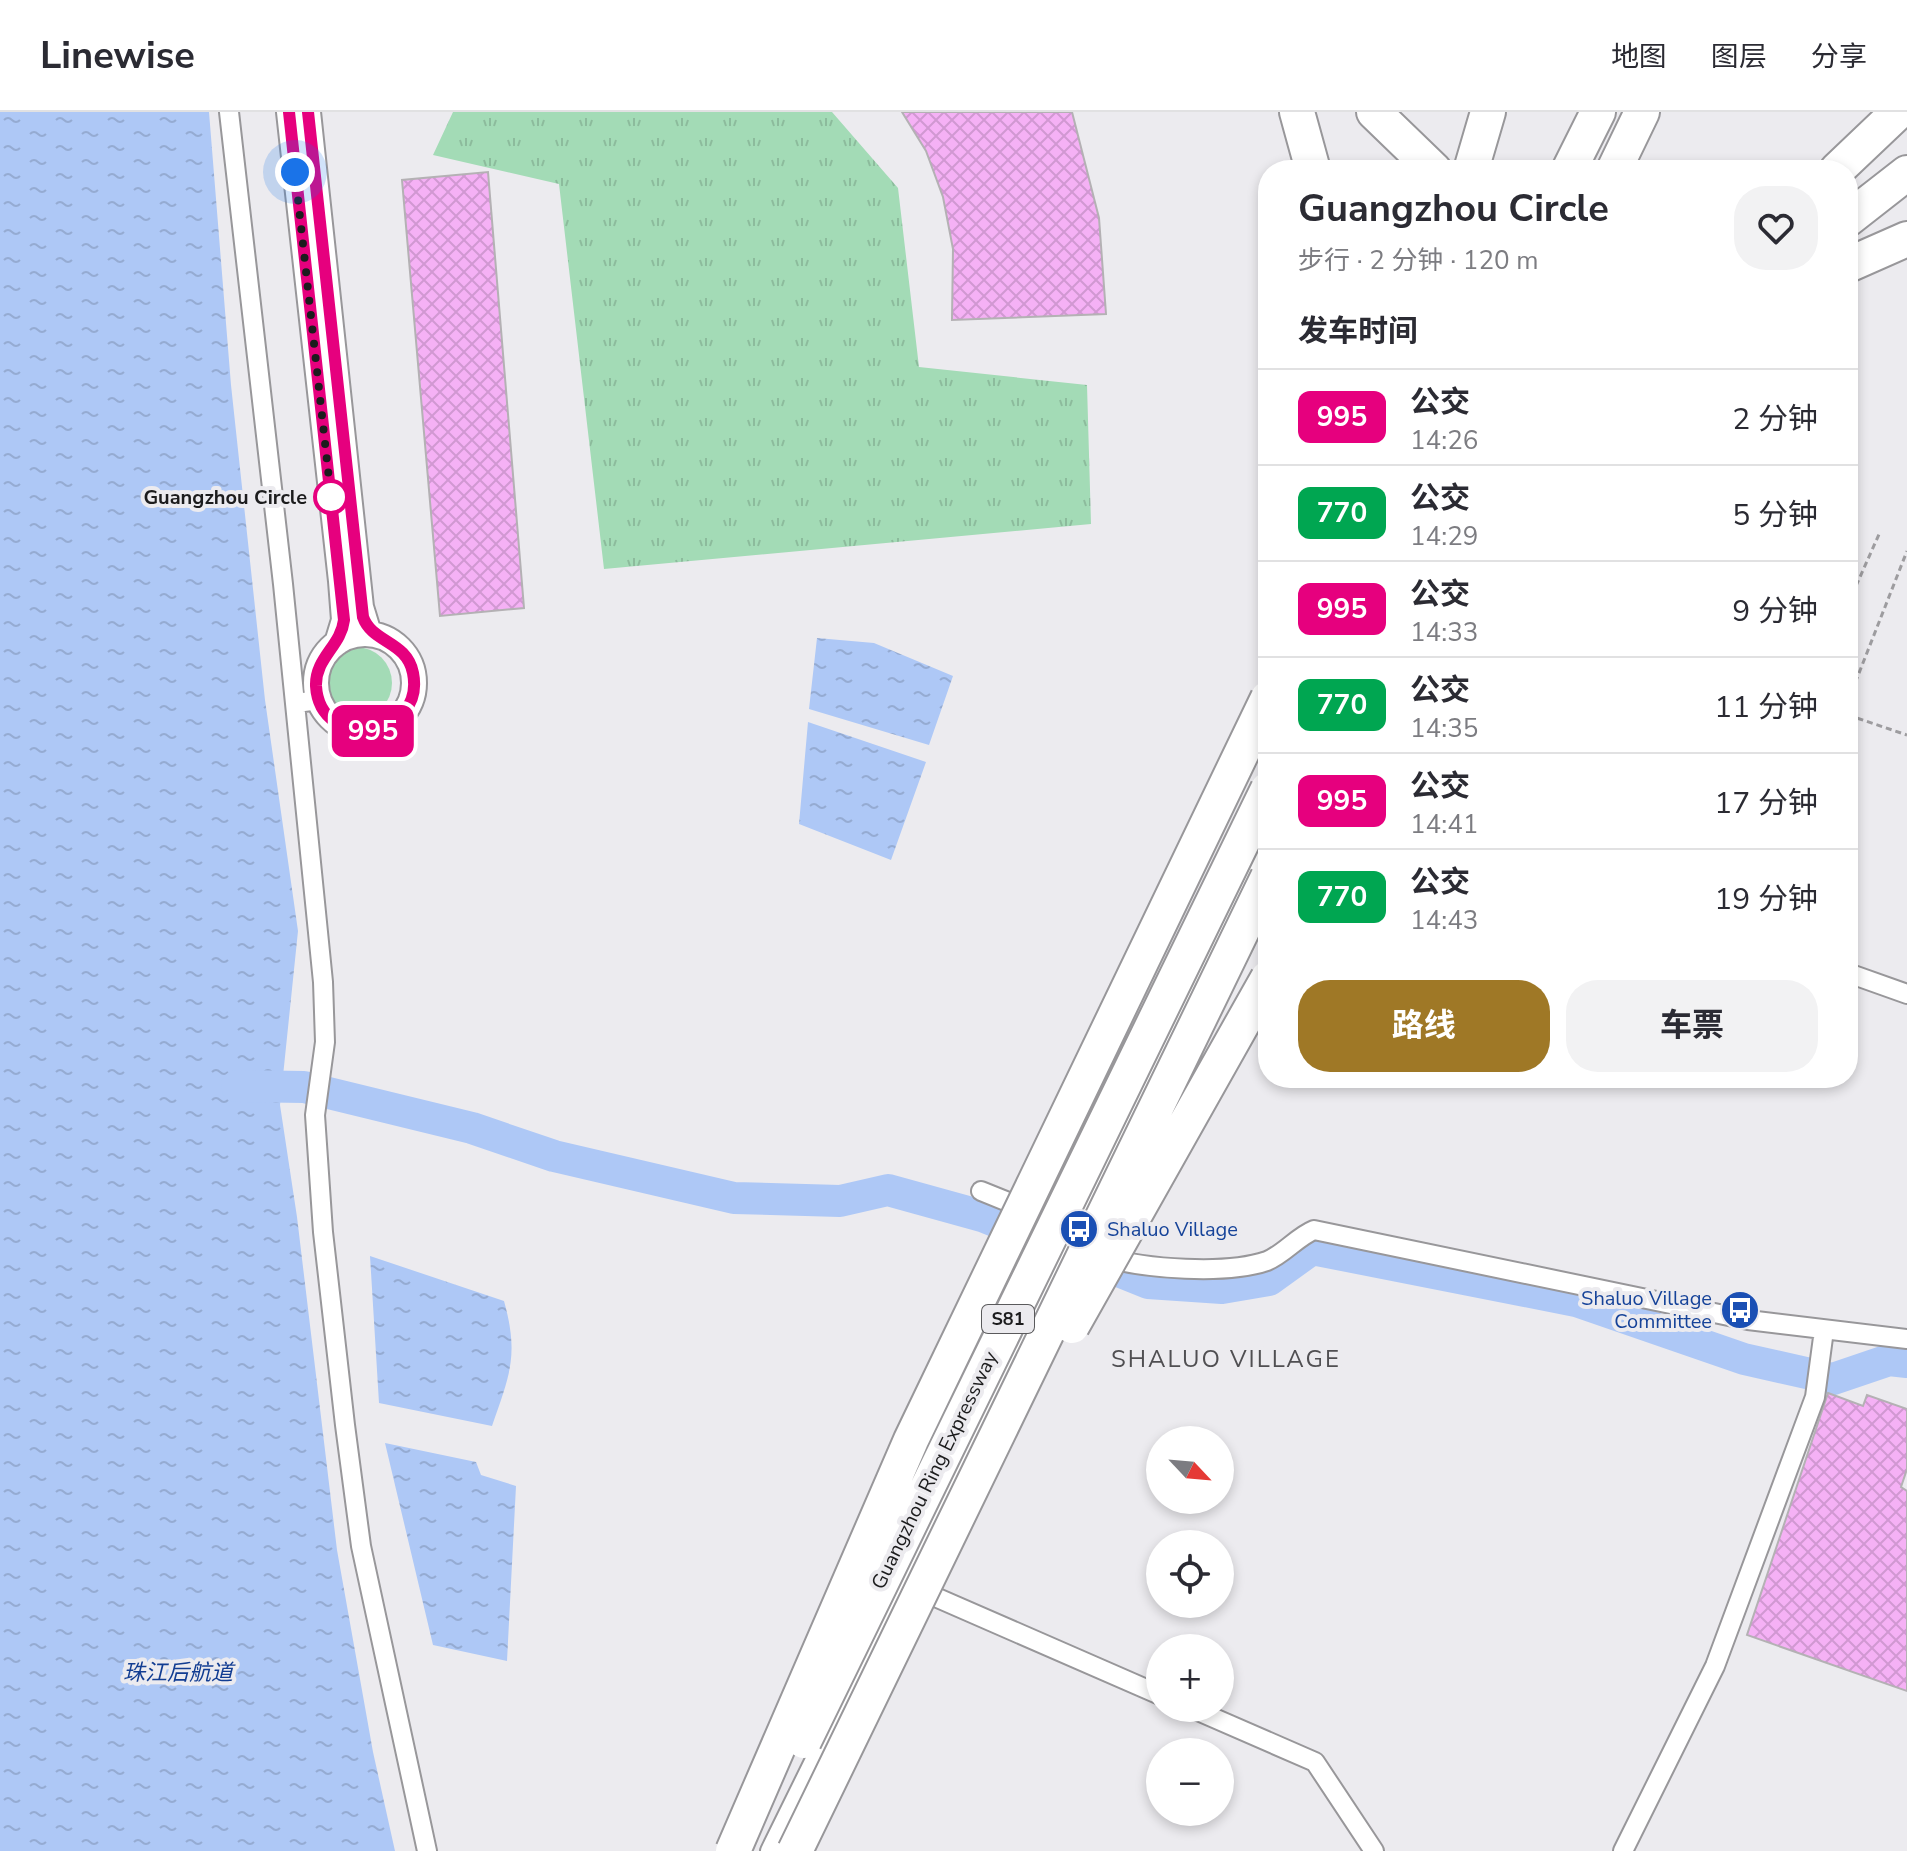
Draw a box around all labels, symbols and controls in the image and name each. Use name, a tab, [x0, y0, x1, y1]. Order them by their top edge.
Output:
text: Linewise	[40, 30, 195, 81]
text: 地图	[1611, 38, 1667, 76]
text: 图层	[1711, 38, 1767, 76]
text: 分享	[1811, 38, 1867, 76]
your location	[275, 152, 315, 192]
text: Guangzhou Circle	[1298, 183, 1609, 234]
button: heart	[1734, 186, 1818, 270]
text: 步行 · 2 分钟 · 120 m	[1298, 243, 1539, 278]
text: 发车时间	[1298, 311, 1418, 352]
text: 公交	[1410, 382, 1470, 423]
text: 995	[1317, 398, 1367, 436]
text: 2 分钟	[1732, 399, 1818, 440]
text: 14:26	[1410, 423, 1478, 458]
text: 公交	[1410, 478, 1470, 519]
marker: Guangzhou Circle	[314, 480, 348, 514]
place label: Guangzhou Circle	[143, 484, 307, 511]
text: 770	[1317, 494, 1367, 532]
text: 5 分钟	[1732, 495, 1818, 536]
text: 14:29	[1410, 519, 1478, 554]
text: 公交	[1410, 574, 1470, 615]
text: 995	[1317, 590, 1367, 628]
text: 9 分钟	[1732, 591, 1818, 632]
text: 14:33	[1410, 615, 1478, 650]
text: 公交	[1410, 670, 1470, 711]
text: 770	[1317, 686, 1367, 724]
text: 11 分钟	[1714, 687, 1818, 728]
line badge: 995	[327, 705, 419, 757]
text: 14:35	[1410, 711, 1478, 746]
text: 995	[348, 712, 398, 750]
text: 公交	[1410, 766, 1470, 807]
text: 995	[1317, 782, 1367, 820]
text: 17 分钟	[1714, 783, 1818, 824]
text: 14:41	[1410, 807, 1478, 842]
text: 公交	[1410, 862, 1470, 903]
text: 770	[1317, 878, 1367, 916]
text: 19 分钟	[1714, 879, 1818, 920]
text: 14:43	[1410, 903, 1478, 938]
button: 路线	[1298, 980, 1550, 1072]
button: 车票	[1566, 980, 1818, 1072]
bus stop icon: Shaluo Village	[1058, 1208, 1100, 1250]
place label: Shaluo Village	[1107, 1216, 1238, 1243]
place label: Shaluo Village Committee	[1581, 1285, 1712, 1335]
bus stop icon: Shaluo Village Committee	[1719, 1289, 1761, 1331]
road number: S81	[982, 1305, 1034, 1333]
district label: SHALUO VILLAGE	[1111, 1343, 1341, 1375]
street label: Guangzhou Ring Expressway	[865, 1346, 1004, 1594]
north arrow	[1146, 1426, 1234, 1514]
map controls	[1146, 1426, 1234, 1826]
button: locate	[1146, 1530, 1234, 1618]
button: +	[1146, 1634, 1234, 1722]
water label: 珠江后航道	[123, 1658, 236, 1688]
button: −	[1146, 1738, 1234, 1826]

